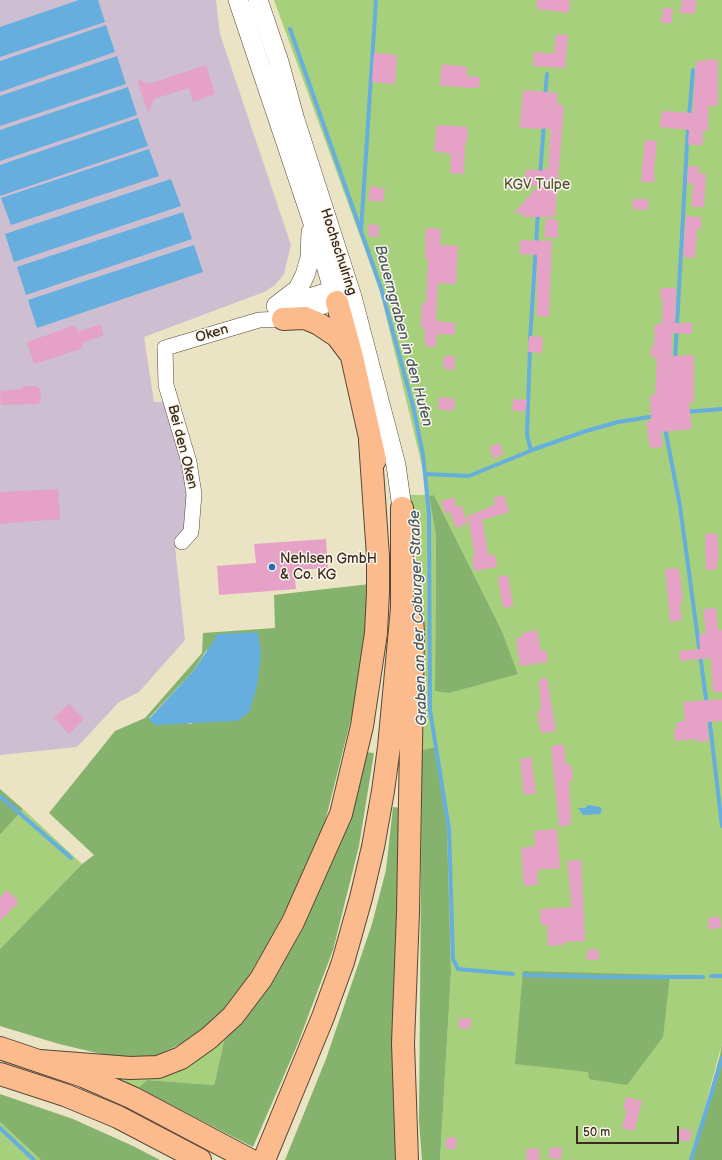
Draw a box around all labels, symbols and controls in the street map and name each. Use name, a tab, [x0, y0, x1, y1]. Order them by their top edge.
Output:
park label: KGV Tulpe	[504, 177, 570, 193]
street label: Hochschulring	[316, 206, 360, 298]
water label: Bauerngraben in den Hufen	[370, 243, 436, 429]
street label: Oken	[194, 321, 230, 347]
street label: Bei den Oken	[163, 403, 201, 491]
water label: Graben an der Coburger Straße	[406, 510, 432, 726]
place label: Nehlsen GmbH & Co. KG	[280, 551, 377, 584]
marker: Nehlsen GmbH & Co. KG	[267, 562, 277, 572]
scale bar	[578, 1118, 681, 1144]
text: 50 m	[583, 1125, 610, 1140]

